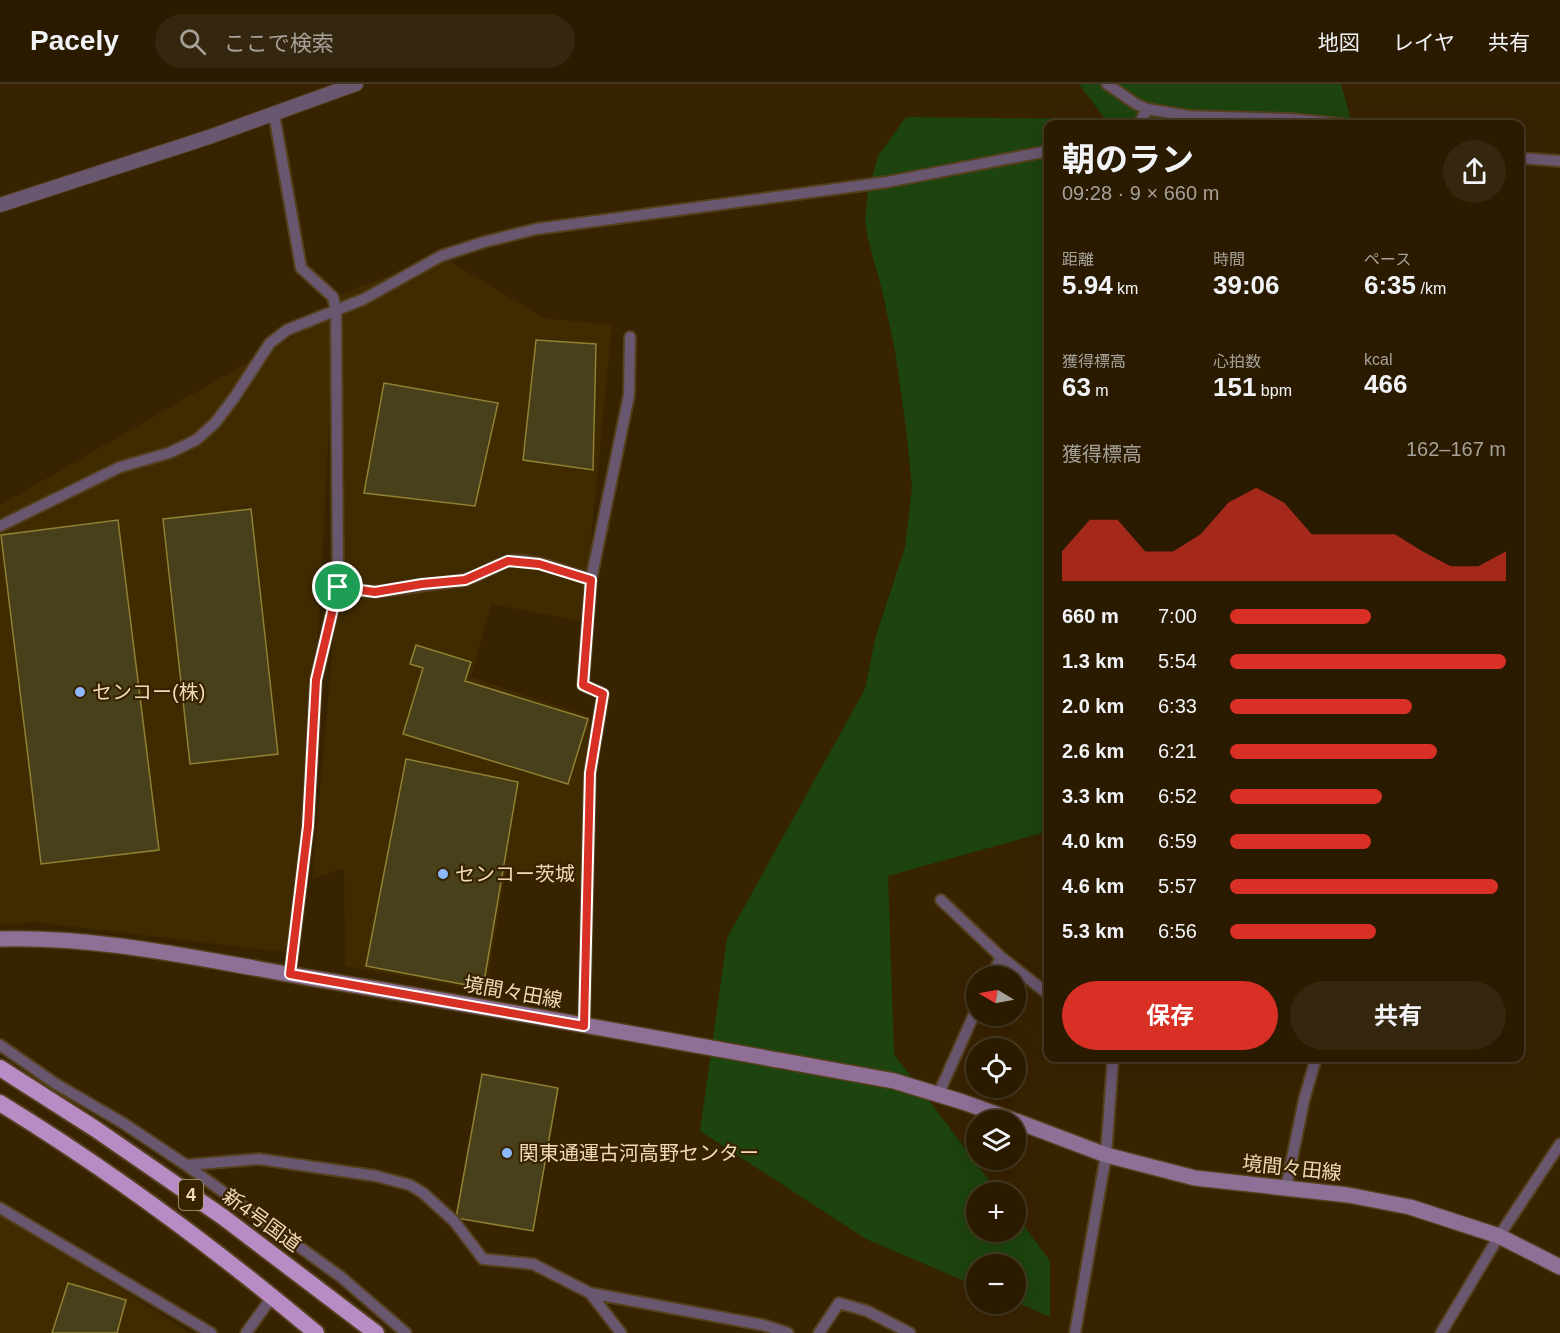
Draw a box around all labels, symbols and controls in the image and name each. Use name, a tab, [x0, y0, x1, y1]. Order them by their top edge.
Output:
search box	[155, 14, 575, 68]
text: Pacely	[30, 25, 119, 56]
icon: search	[176, 25, 209, 58]
text: ここで検索	[224, 31, 334, 56]
text: 地図	[1318, 31, 1360, 54]
text: レイヤ	[1393, 31, 1455, 54]
text: 共有	[1488, 31, 1530, 54]
button: share	[1443, 140, 1506, 203]
text: 朝のラン	[1062, 141, 1194, 178]
text: 09:28 · 9 × 660 m	[1062, 182, 1219, 204]
text: 距離	[1062, 251, 1094, 268]
text: 時間	[1213, 251, 1245, 268]
text: ペース	[1364, 251, 1411, 268]
text: 5.94	[1062, 270, 1113, 300]
text: 39:06	[1213, 270, 1280, 300]
text: 6:35	[1364, 270, 1416, 300]
text: km	[1113, 280, 1138, 297]
text: /km	[1416, 280, 1446, 297]
text: kcal	[1364, 351, 1392, 368]
text: 獲得標高	[1062, 353, 1126, 370]
text: 心拍数	[1213, 353, 1261, 370]
text: 466	[1364, 369, 1407, 399]
text: 63	[1062, 372, 1091, 402]
text: 151	[1213, 372, 1256, 402]
text: m	[1091, 382, 1109, 399]
text: bpm	[1256, 382, 1292, 399]
text: 162–167 m	[1406, 438, 1506, 460]
text: 獲得標高	[1062, 443, 1142, 465]
pin	[312, 561, 363, 612]
icon: arrive	[321, 570, 354, 603]
text: 660 m	[1062, 605, 1119, 627]
text: 7:00	[1158, 605, 1197, 627]
text: 1.3 km	[1062, 650, 1124, 672]
text: 5:54	[1158, 650, 1197, 672]
place label: センコー(株)	[92, 681, 205, 703]
marker: センコー(株)	[73, 685, 87, 699]
text: 2.0 km	[1062, 695, 1124, 717]
text: 6:33	[1158, 695, 1197, 717]
text: 2.6 km	[1062, 740, 1124, 762]
text: 6:21	[1158, 740, 1197, 762]
text: 3.3 km	[1062, 785, 1124, 807]
text: 6:52	[1158, 785, 1197, 807]
text: 4.0 km	[1062, 830, 1124, 852]
text: 6:59	[1158, 830, 1197, 852]
place label: センコー茨城	[455, 863, 575, 885]
marker: センコー茨城	[436, 867, 450, 881]
text: 4.6 km	[1062, 875, 1124, 897]
text: 5:57	[1158, 875, 1197, 897]
text: 5.3 km	[1062, 920, 1124, 942]
text: 6:56	[1158, 920, 1197, 942]
north arrow	[966, 966, 1026, 1026]
map controls	[966, 966, 1026, 1314]
street label: 境間々田線	[462, 972, 564, 1012]
button: 保存	[1062, 981, 1278, 1050]
button: 共有	[1290, 981, 1506, 1050]
button: locate	[966, 1038, 1026, 1098]
button: layers	[966, 1110, 1026, 1170]
place label: 関東通運古河高野センター	[519, 1142, 759, 1164]
marker: 関東通運古河高野センター	[500, 1146, 514, 1160]
street label: 境間々田線	[1241, 1152, 1343, 1184]
road number: 4	[179, 1180, 203, 1210]
button: +	[966, 1182, 1026, 1242]
street label: 新4号国道	[219, 1184, 305, 1256]
button: −	[966, 1254, 1026, 1314]

